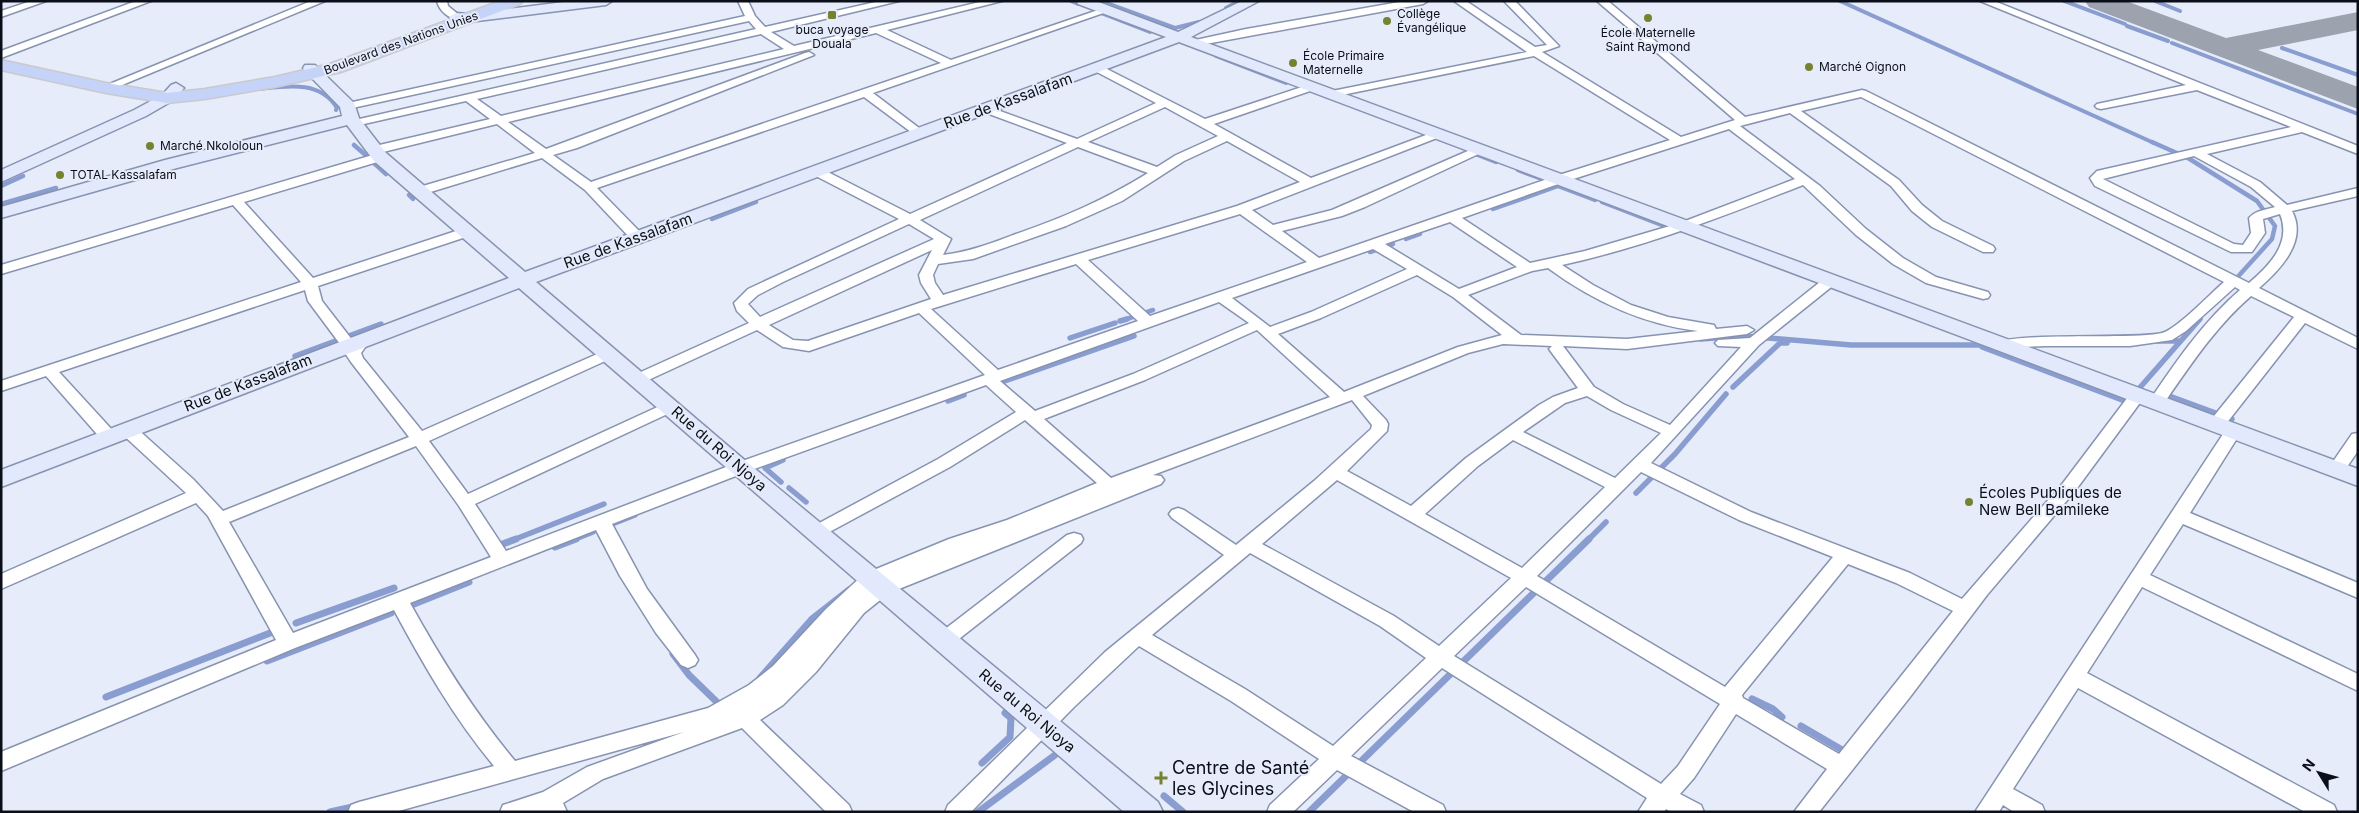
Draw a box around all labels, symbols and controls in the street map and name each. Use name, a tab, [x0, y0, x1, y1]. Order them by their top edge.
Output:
place label: Collège Évangélique	[1397, 6, 1466, 35]
street label: Boulevard des Nations Unies	[322, 8, 480, 77]
marker: buca voyage Douala	[826, 9, 838, 21]
marker: École Maternelle Saint Raymond	[1642, 12, 1654, 24]
marker: Collège Évangélique	[1381, 15, 1393, 27]
place label: buca voyage Douala	[796, 22, 868, 51]
place label: École Maternelle Saint Raymond	[1601, 25, 1695, 54]
place label: École Primaire Maternelle	[1303, 48, 1384, 77]
marker: École Primaire Maternelle	[1287, 57, 1299, 69]
place label: Marché Oignon	[1819, 59, 1906, 74]
marker: Marché Oignon	[1803, 61, 1815, 73]
street label: Rue de Kassalafam	[941, 68, 1075, 133]
place label: Marché Nkololoun	[160, 138, 263, 153]
marker: Marché Nkololoun	[144, 140, 156, 152]
place label: TOTAL Kassalafam	[70, 167, 177, 182]
marker: TOTAL Kassalafam	[54, 169, 66, 181]
street label: Rue de Kassalafam	[561, 208, 695, 273]
street label: Rue de Kassalafam	[181, 349, 314, 416]
street label: Rue du Roi Njoya	[668, 402, 771, 495]
place label: Écoles Publiques de New Bell Bamileke	[1979, 483, 2122, 519]
marker: Écoles Publiques de New Bell Bamileke	[1963, 496, 1975, 508]
street label: Rue du Roi Njoya	[975, 665, 1080, 757]
north arrow	[2294, 748, 2344, 798]
text: N	[2298, 755, 2318, 774]
place label: Centre de Santé les Glycines	[1172, 757, 1309, 799]
marker: Centre de Santé les Glycines	[1154, 771, 1168, 785]

